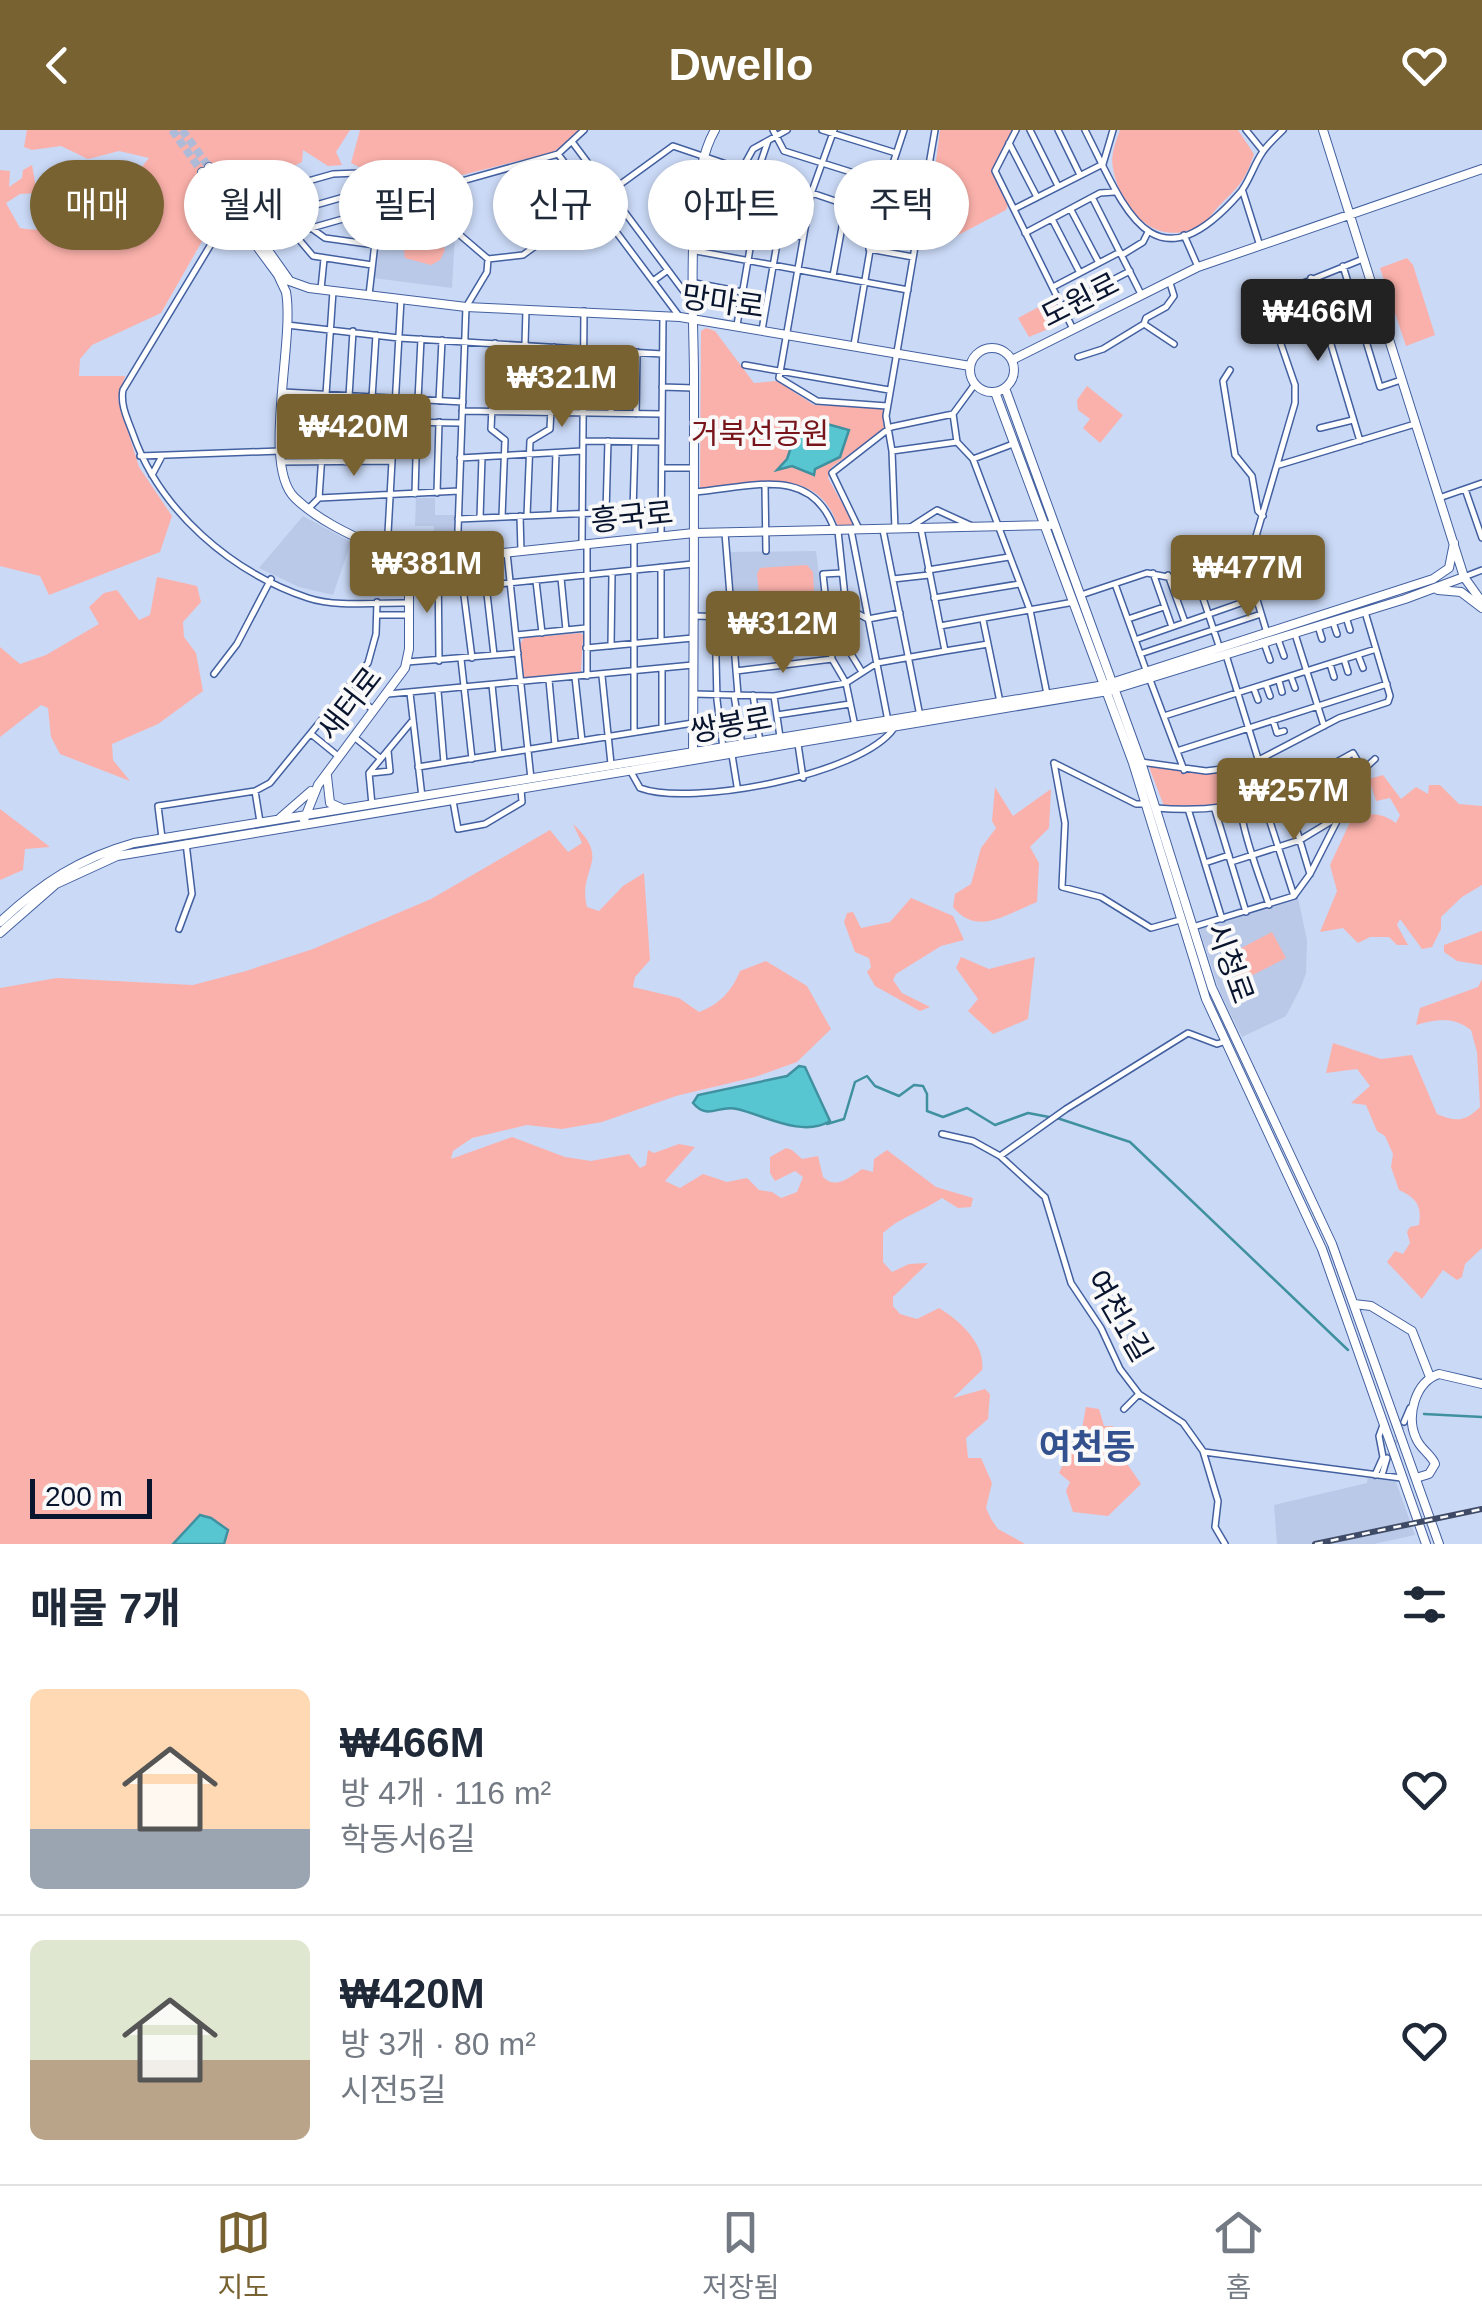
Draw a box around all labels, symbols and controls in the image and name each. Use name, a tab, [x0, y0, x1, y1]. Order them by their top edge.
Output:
icon: back	[30, 38, 85, 93]
icon: heart	[1397, 38, 1452, 93]
text: Dwello	[668, 39, 814, 90]
chip: 매매	[30, 160, 164, 250]
chip: 월세	[184, 160, 319, 250]
chip: 필터	[339, 160, 473, 250]
chip: 신규	[493, 160, 628, 250]
chip: 아파트	[648, 160, 814, 250]
chip: 주택	[834, 160, 969, 250]
street label: 도원로	[1035, 266, 1124, 333]
street label: 망마로	[680, 279, 766, 324]
pin: ₩466M	[1248, 279, 1388, 364]
text: ₩466M	[1263, 293, 1373, 329]
pin: ₩321M	[492, 345, 632, 430]
text: ₩321M	[507, 359, 617, 395]
pin: ₩420M	[284, 394, 424, 479]
text: ₩420M	[299, 408, 409, 444]
park label: 거북선공원	[691, 417, 829, 450]
street label: 흥국로	[589, 496, 675, 537]
pin: ₩381M	[357, 531, 497, 616]
pin: ₩477M	[1178, 535, 1318, 620]
text: ₩381M	[372, 545, 482, 581]
text: ₩477M	[1193, 549, 1303, 585]
pin: ₩312M	[713, 591, 853, 676]
text: ₩312M	[728, 605, 838, 641]
street label: 새터로	[311, 661, 388, 746]
street label: 쌍봉로	[687, 701, 775, 748]
pin: ₩257M	[1224, 758, 1364, 843]
text: ₩257M	[1239, 772, 1349, 808]
street label: 시청로	[1201, 918, 1260, 1007]
street label: 여천1길	[1080, 1264, 1159, 1367]
district label: 여천동	[1039, 1427, 1135, 1466]
scale bar	[30, 1474, 152, 1518]
text: 200 m	[45, 1481, 123, 1512]
icon: filters	[1397, 1577, 1452, 1632]
text: 매물 7개	[30, 1585, 181, 1632]
text: ₩466M	[340, 1719, 485, 1766]
icon: home	[110, 1729, 230, 1849]
icon: heart	[1397, 1762, 1452, 1817]
text: 방 4개 · 116 m²	[340, 1775, 551, 1811]
text: 학동서6길	[340, 1821, 476, 1857]
text: ₩420M	[340, 1970, 485, 2017]
icon: home	[110, 1980, 230, 2100]
icon: heart	[1397, 2013, 1452, 2068]
text: 방 3개 · 80 m²	[340, 2026, 536, 2062]
text: 시전5길	[340, 2072, 446, 2108]
tab: 지도	[216, 2205, 271, 2305]
tab: 저장됨	[702, 2205, 780, 2305]
tab: 홈	[1211, 2205, 1266, 2305]

